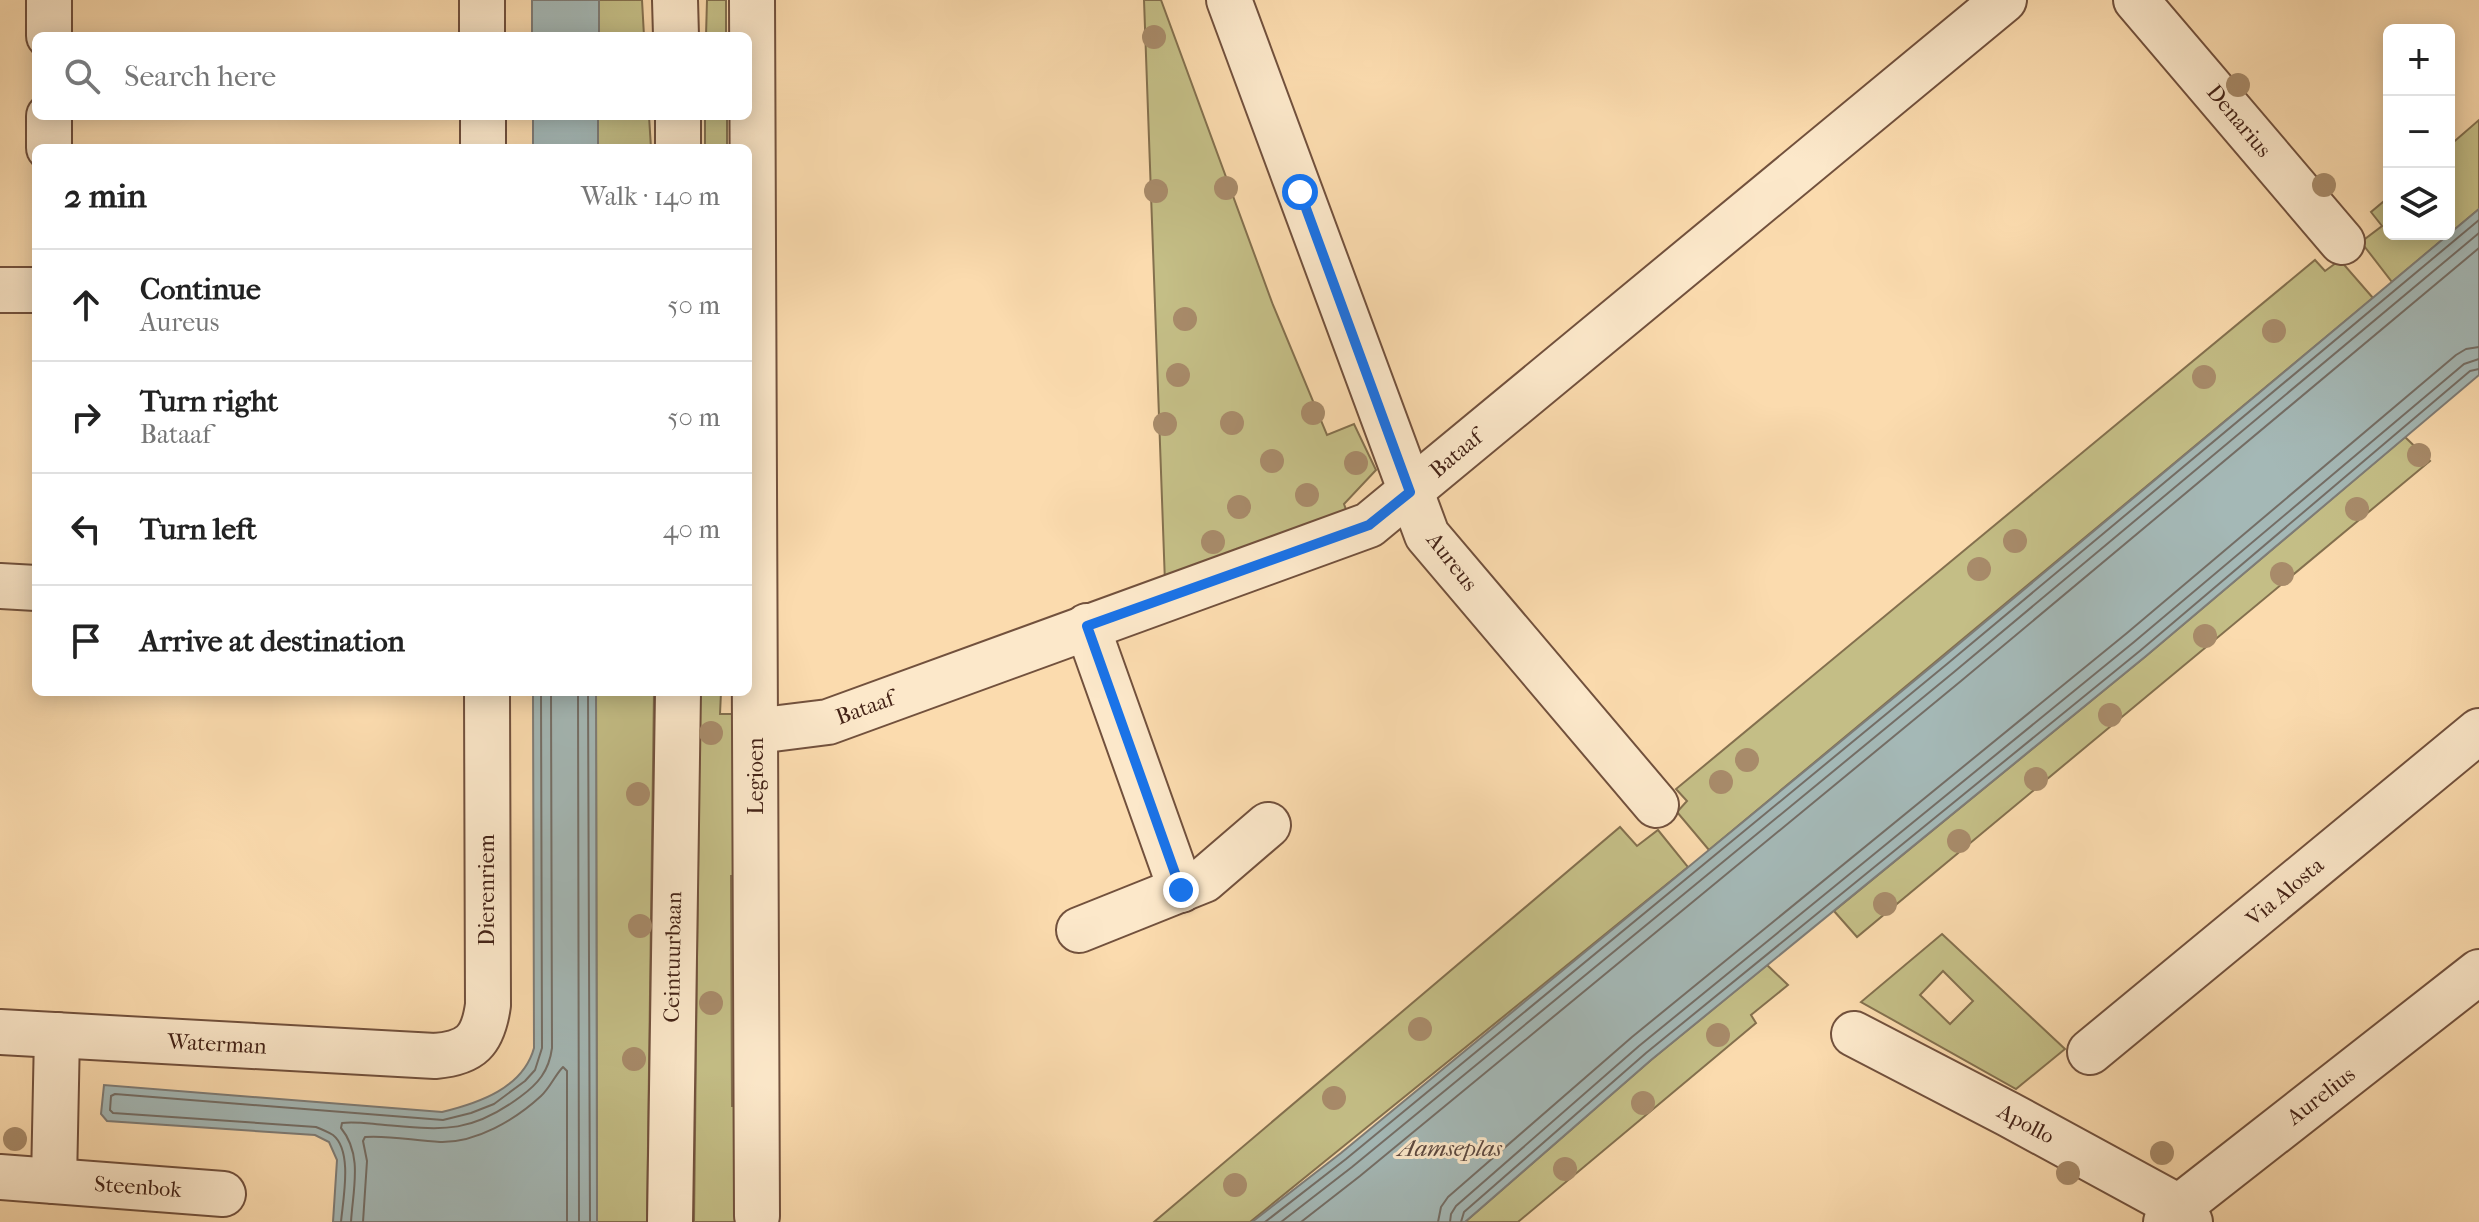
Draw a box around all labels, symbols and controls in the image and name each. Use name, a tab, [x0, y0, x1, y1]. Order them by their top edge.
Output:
map controls	[2383, 24, 2455, 240]
button: +	[2383, 24, 2455, 96]
search box	[32, 32, 752, 120]
icon: search	[60, 54, 104, 98]
text: Search here	[124, 59, 276, 94]
street label: Denarius	[2201, 79, 2277, 163]
button: −	[2383, 96, 2455, 168]
button: layers	[2383, 168, 2455, 240]
route start	[1282, 174, 1318, 210]
text: 2 min	[64, 176, 147, 216]
text: Walk · 140 m	[581, 181, 720, 212]
text: Continue	[140, 272, 261, 307]
icon: ahead	[64, 283, 108, 327]
text: 50 m	[667, 290, 720, 321]
text: Aureus	[140, 307, 219, 338]
text: Turn right	[140, 384, 278, 419]
icon: right	[64, 395, 108, 439]
text: 50 m	[667, 402, 720, 433]
text: Bataaf	[140, 419, 211, 450]
street label: Bataaf	[1425, 422, 1491, 483]
icon: left	[64, 507, 108, 551]
text: Turn left	[140, 512, 257, 547]
text: 40 m	[663, 514, 720, 545]
street label: Aureus	[1420, 527, 1483, 596]
icon: arrive	[64, 619, 108, 663]
text: Arrive at destination	[140, 624, 405, 659]
street label: Bataaf	[832, 684, 902, 730]
street label: Legioen	[743, 737, 769, 815]
street label: Dierenriem	[474, 833, 500, 946]
street label: Via Alosta	[2240, 852, 2330, 933]
route end	[1163, 872, 1199, 908]
street label: Ceintuurbaan	[659, 891, 687, 1023]
street label: Waterman	[166, 1028, 268, 1060]
street label: Aurelius	[2281, 1061, 2360, 1131]
street label: Apollo	[1992, 1098, 2059, 1150]
water label: Aamseplas	[1395, 1134, 1502, 1162]
street label: Steenbok	[93, 1171, 183, 1203]

